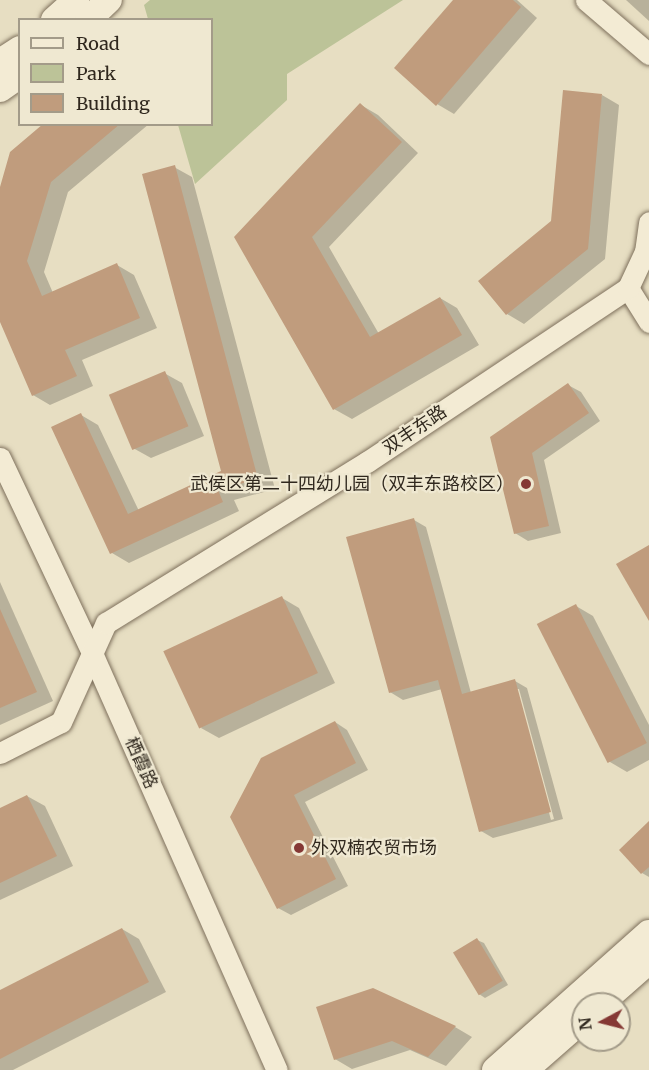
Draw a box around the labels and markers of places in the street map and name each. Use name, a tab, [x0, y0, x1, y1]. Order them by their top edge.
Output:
place label: 武侯区第二十四幼儿园（双丰东路校区）	[190, 473, 514, 495]
marker: 武侯区第二十四幼儿园（双丰东路校区）	[519, 477, 533, 491]
place label: 外双楠农贸市场	[311, 837, 437, 859]
marker: 外双楠农贸市场	[292, 841, 306, 855]

